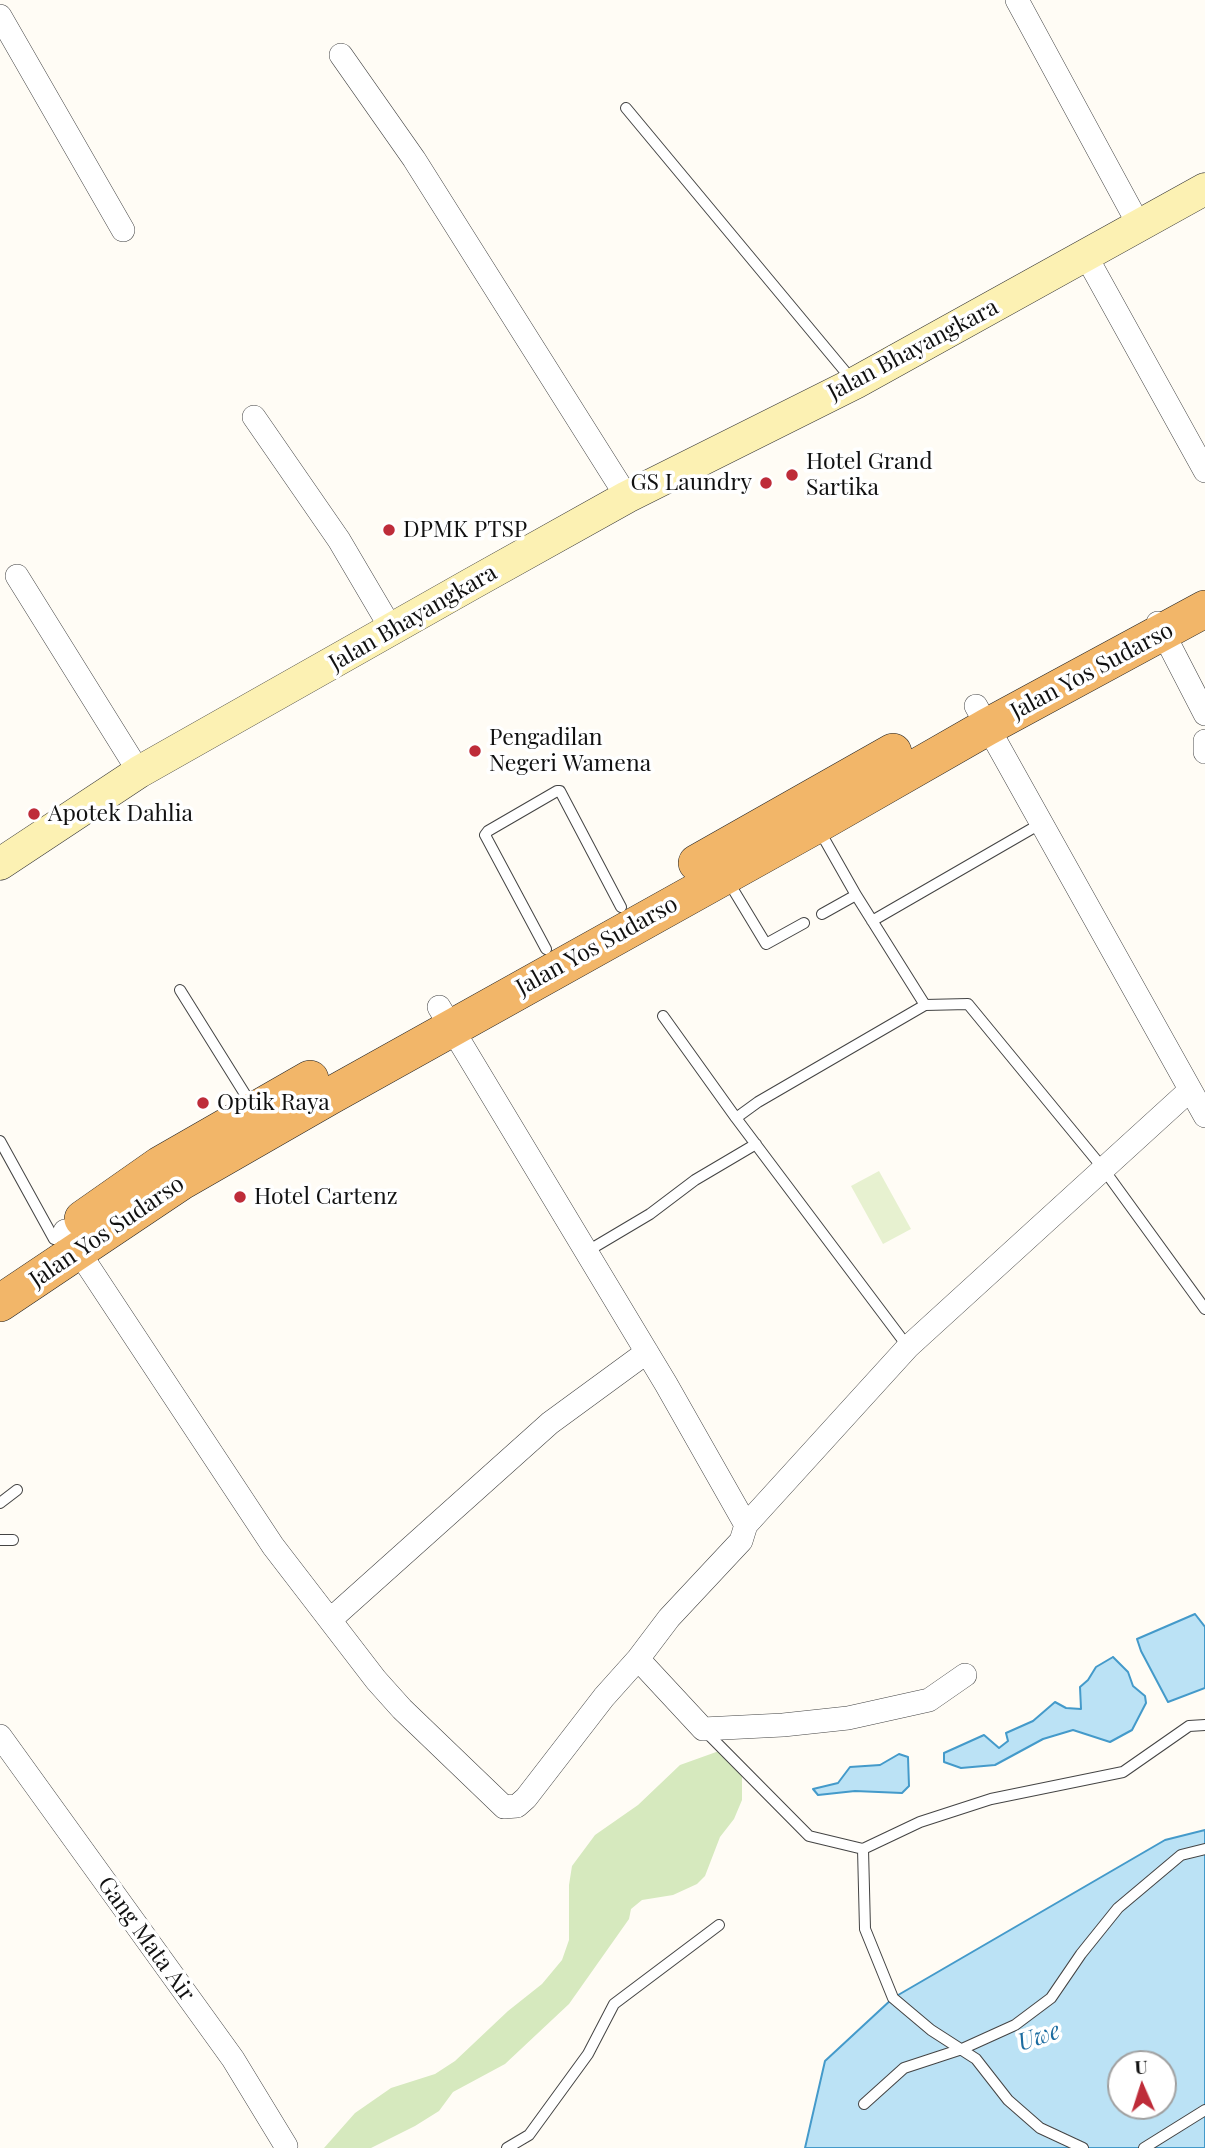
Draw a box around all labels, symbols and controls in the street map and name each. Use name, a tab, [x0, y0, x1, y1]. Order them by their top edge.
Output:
street label: Jalan Bhayangkara	[823, 293, 1003, 407]
place label: Hotel Grand Sartika	[806, 448, 933, 502]
marker: Hotel Grand Sartika	[784, 467, 800, 483]
place label: GS Laundry	[630, 469, 752, 497]
marker: GS Laundry	[758, 475, 774, 491]
place label: DPMK PTSP	[403, 516, 527, 544]
marker: DPMK PTSP	[381, 522, 397, 538]
street label: Jalan Bhayangkara	[324, 559, 502, 677]
street label: Jalan Yos Sudarso	[1006, 616, 1178, 726]
place label: Pengadilan Negeri Wamena	[489, 724, 651, 778]
marker: Pengadilan Negeri Wamena	[467, 743, 483, 759]
place label: Apotek Dahlia	[48, 800, 193, 828]
marker: Apotek Dahlia	[26, 806, 42, 822]
street label: Jalan Yos Sudarso	[511, 890, 683, 1002]
place label: Optik Raya	[217, 1089, 330, 1117]
marker: Optik Raya	[195, 1095, 211, 1111]
street label: Jalan Yos Sudarso	[25, 1170, 189, 1294]
place label: Hotel Cartenz	[254, 1183, 398, 1211]
marker: Hotel Cartenz	[232, 1189, 248, 1205]
street label: Gang Mata Air	[92, 1871, 200, 2007]
water label: Uwe	[1014, 2016, 1064, 2058]
north arrow	[1107, 2050, 1177, 2120]
text: U	[1134, 2053, 1148, 2079]

